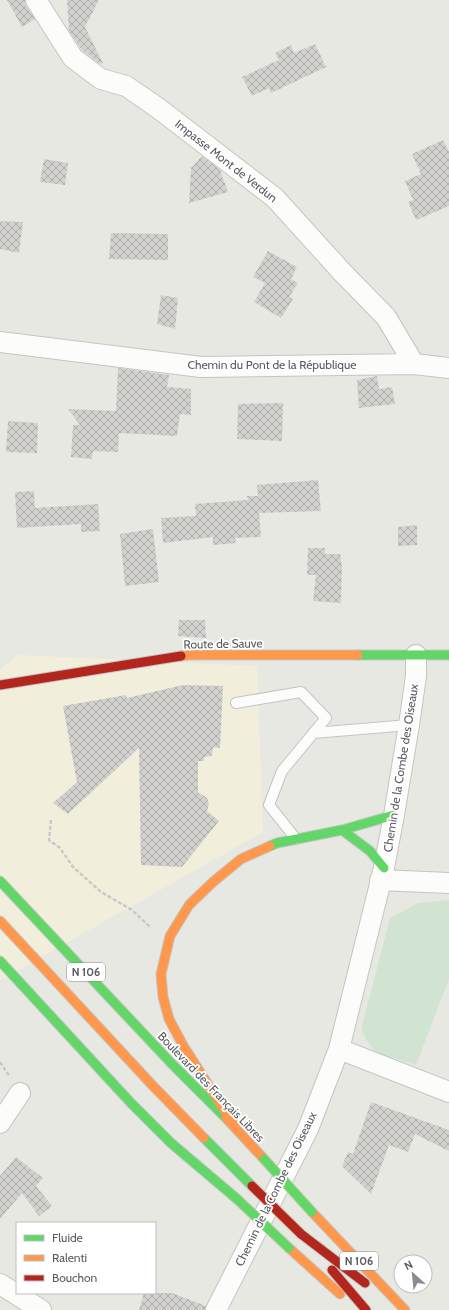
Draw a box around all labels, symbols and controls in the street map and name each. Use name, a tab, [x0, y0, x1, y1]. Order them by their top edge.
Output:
street label: Impasse Mont de Verdun	[172, 116, 281, 205]
street label: Chemin du Pont de la République	[188, 357, 356, 372]
street label: Route de Sauve	[183, 635, 263, 652]
street label: Chemin de la Combe des Oiseaux	[380, 682, 421, 853]
road number: N 106	[67, 963, 105, 981]
street label: Boulevard des Français Libres	[155, 1028, 268, 1145]
street label: Chemin de la Combe des Oiseaux	[232, 1109, 320, 1269]
legend	[16, 1222, 156, 1294]
text: Fluide	[52, 1230, 83, 1245]
text: Ralenti	[52, 1250, 87, 1265]
road number: N 106	[340, 1252, 378, 1270]
north arrow	[393, 1254, 433, 1294]
text: N	[402, 1257, 415, 1273]
text: Bouchon	[52, 1270, 98, 1285]

